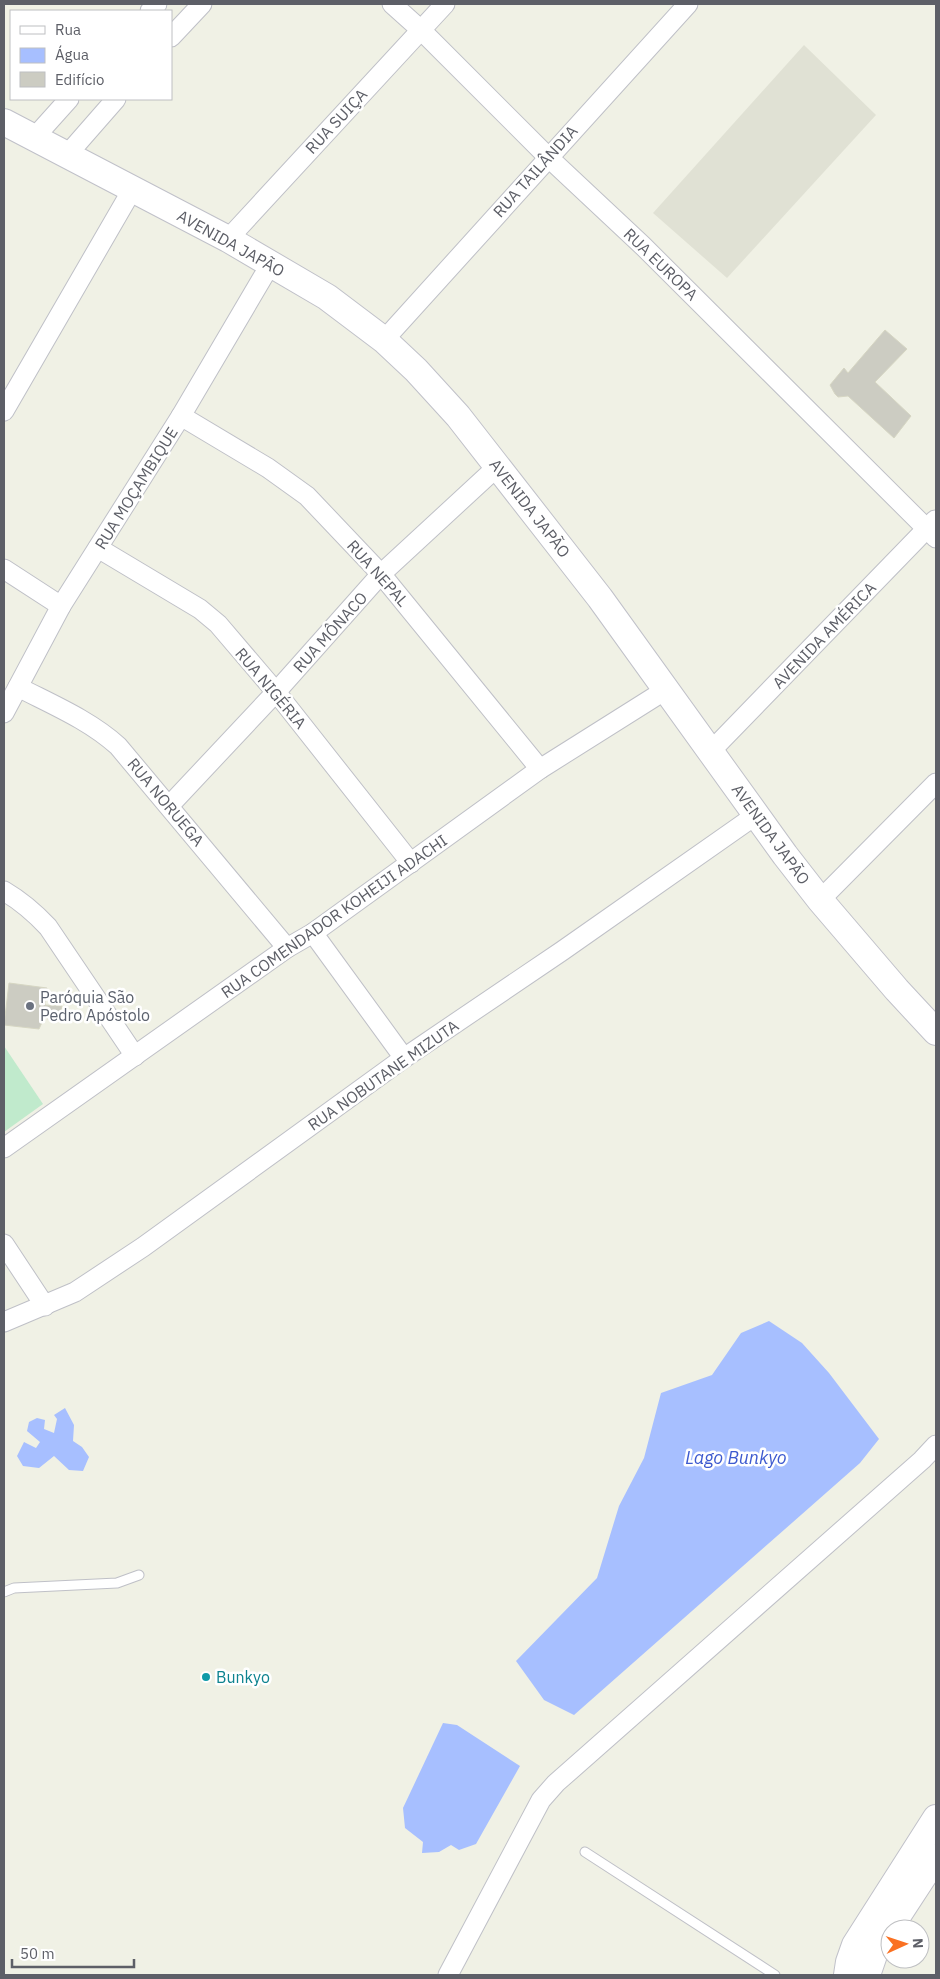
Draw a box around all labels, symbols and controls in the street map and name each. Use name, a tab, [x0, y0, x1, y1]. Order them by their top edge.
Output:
legend	[10, 10, 172, 100]
text: Rua	[55, 20, 81, 39]
text: Água	[55, 45, 89, 64]
text: Edifício	[55, 70, 104, 89]
street label: RUA SUIÇA	[301, 84, 371, 158]
street label: RUA TAILÂNDIA	[488, 121, 582, 221]
street label: AVENIDA JAPÃO	[174, 205, 288, 281]
street label: RUA EUROPA	[620, 224, 702, 304]
street label: RUA MOÇAMBIQUE	[90, 423, 182, 553]
street label: AVENIDA JAPÃO	[485, 455, 575, 561]
street label: RUA NEPAL	[343, 536, 413, 610]
street label: AVENIDA AMÉRICA	[767, 577, 880, 692]
street label: RUA MÔNACO	[289, 588, 371, 676]
street label: RUA NIGÉRIA	[231, 643, 311, 733]
street label: RUA NORUEGA	[123, 754, 209, 850]
street label: AVENIDA JAPÃO	[728, 780, 814, 888]
street label: RUA COMENDADOR KOHEIJI ADACHI	[217, 830, 451, 1002]
place label: Paróquia São Pedro Apóstolo	[40, 987, 150, 1025]
marker: Paróquia São Pedro Apóstolo	[24, 1000, 36, 1012]
street label: RUA NOBUTANE MIZUTA	[304, 1015, 462, 1135]
water label: Lago Bunkyo	[685, 1446, 787, 1469]
place label: Bunkyo	[216, 1667, 270, 1687]
marker: Bunkyo	[200, 1671, 212, 1683]
north arrow	[880, 1919, 930, 1969]
scale bar	[12, 1936, 135, 1968]
text: N	[909, 1938, 927, 1949]
text: 50 m	[20, 1944, 55, 1963]

